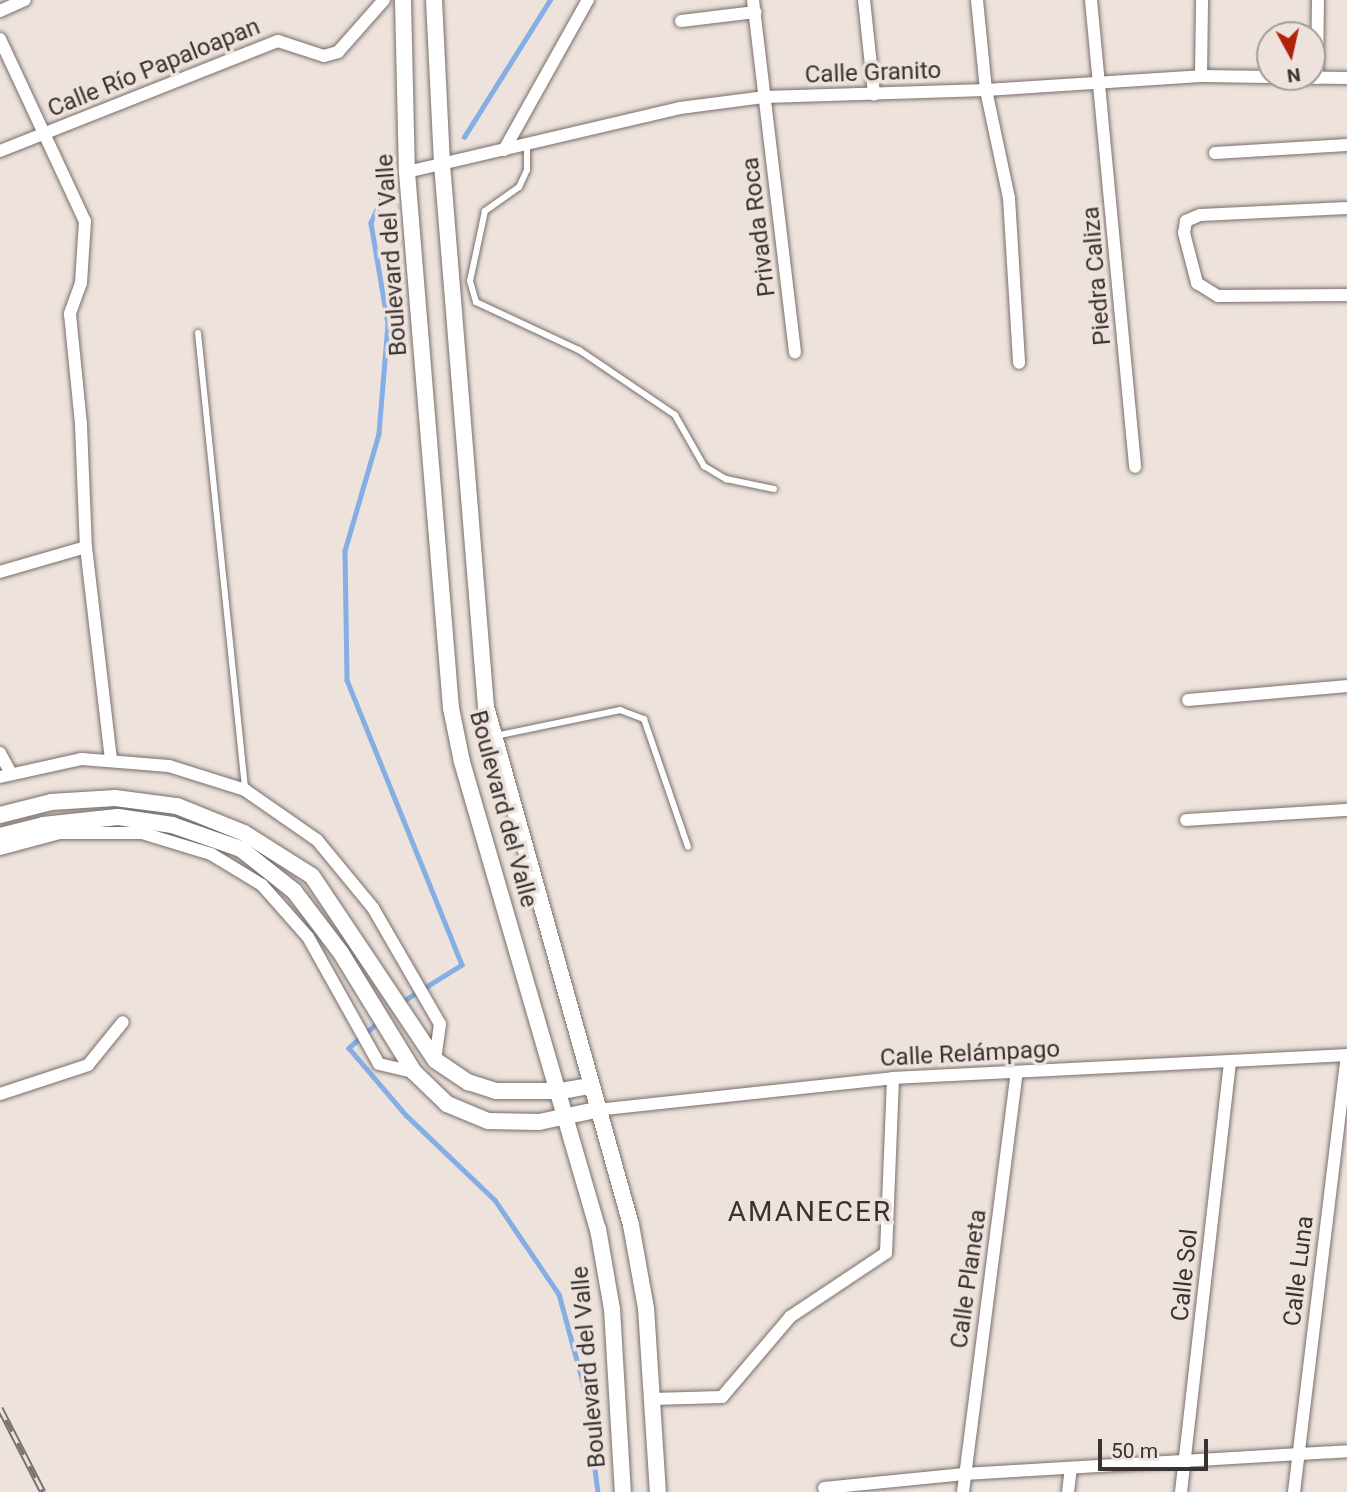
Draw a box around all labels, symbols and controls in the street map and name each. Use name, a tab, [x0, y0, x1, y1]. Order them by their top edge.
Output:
street label: Calle Río Papaloapan	[44, 12, 264, 124]
north arrow	[1256, 21, 1326, 91]
street label: Calle Granito	[804, 56, 942, 90]
text: N	[1285, 63, 1302, 88]
street label: Boulevard del Valle	[371, 153, 413, 357]
street label: Privada Roca	[736, 156, 782, 298]
street label: Piedra Caliza	[1077, 205, 1117, 347]
street label: Boulevard del Valle	[463, 708, 543, 910]
street label: Calle Relámpago	[879, 1035, 1061, 1073]
district label: AMANECER	[729, 1195, 891, 1229]
street label: Calle Planeta	[945, 1208, 993, 1350]
street label: Calle Luna	[1278, 1214, 1320, 1328]
street label: Calle Sol	[1166, 1227, 1204, 1323]
street label: Boulevard del Valle	[566, 1265, 612, 1469]
scale bar	[1102, 1426, 1212, 1470]
text: 50 m	[1111, 1439, 1158, 1463]

